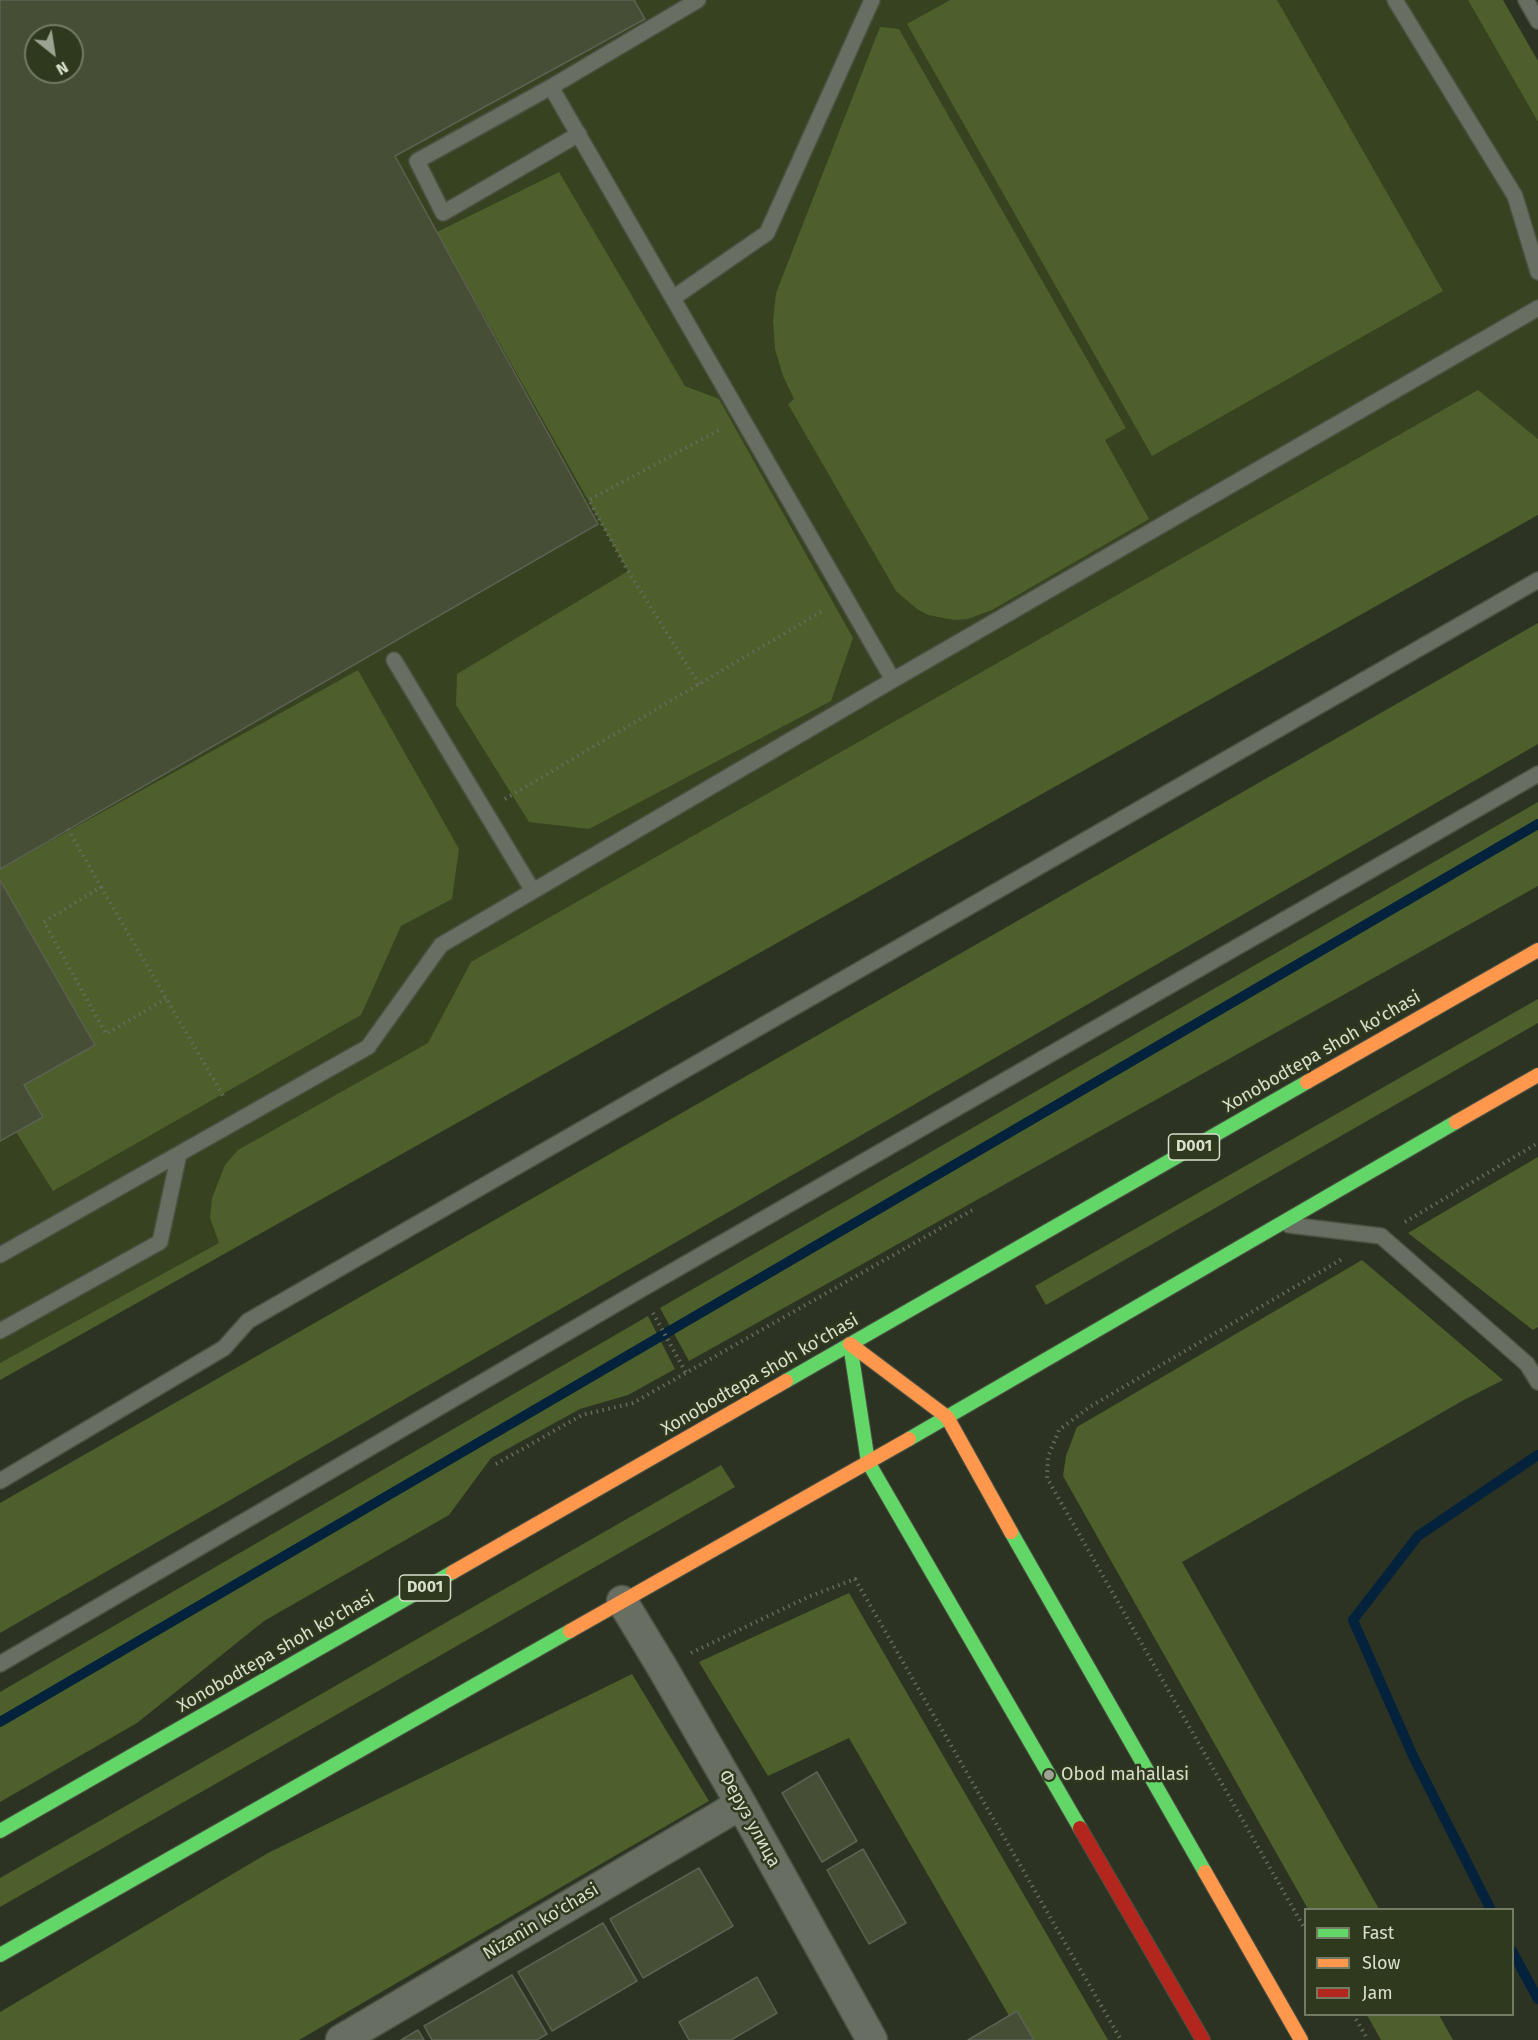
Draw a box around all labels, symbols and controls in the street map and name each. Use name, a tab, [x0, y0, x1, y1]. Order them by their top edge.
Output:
north arrow	[24, 24, 84, 84]
text: N	[53, 57, 72, 79]
street label: Xonobodtepa shoh ko'chasi	[1219, 987, 1425, 1117]
road number: D001	[1168, 1134, 1220, 1160]
street label: Xonobodtepa shoh ko'chasi	[657, 1310, 863, 1440]
road number: D001	[400, 1575, 450, 1601]
street label: Xonobodtepa shoh ko'chasi	[173, 1587, 379, 1717]
place label: Obod mahallasi	[1061, 1764, 1189, 1786]
street label: Феруз улица	[713, 1767, 785, 1871]
marker: Obod mahallasi	[1042, 1768, 1056, 1782]
street label: Nizanin ko'chasi	[479, 1879, 603, 1965]
legend	[1304, 1908, 1514, 2016]
text: Fast	[1362, 1922, 1394, 1944]
text: Slow	[1362, 1952, 1400, 1974]
text: Jam	[1362, 1982, 1393, 2004]

